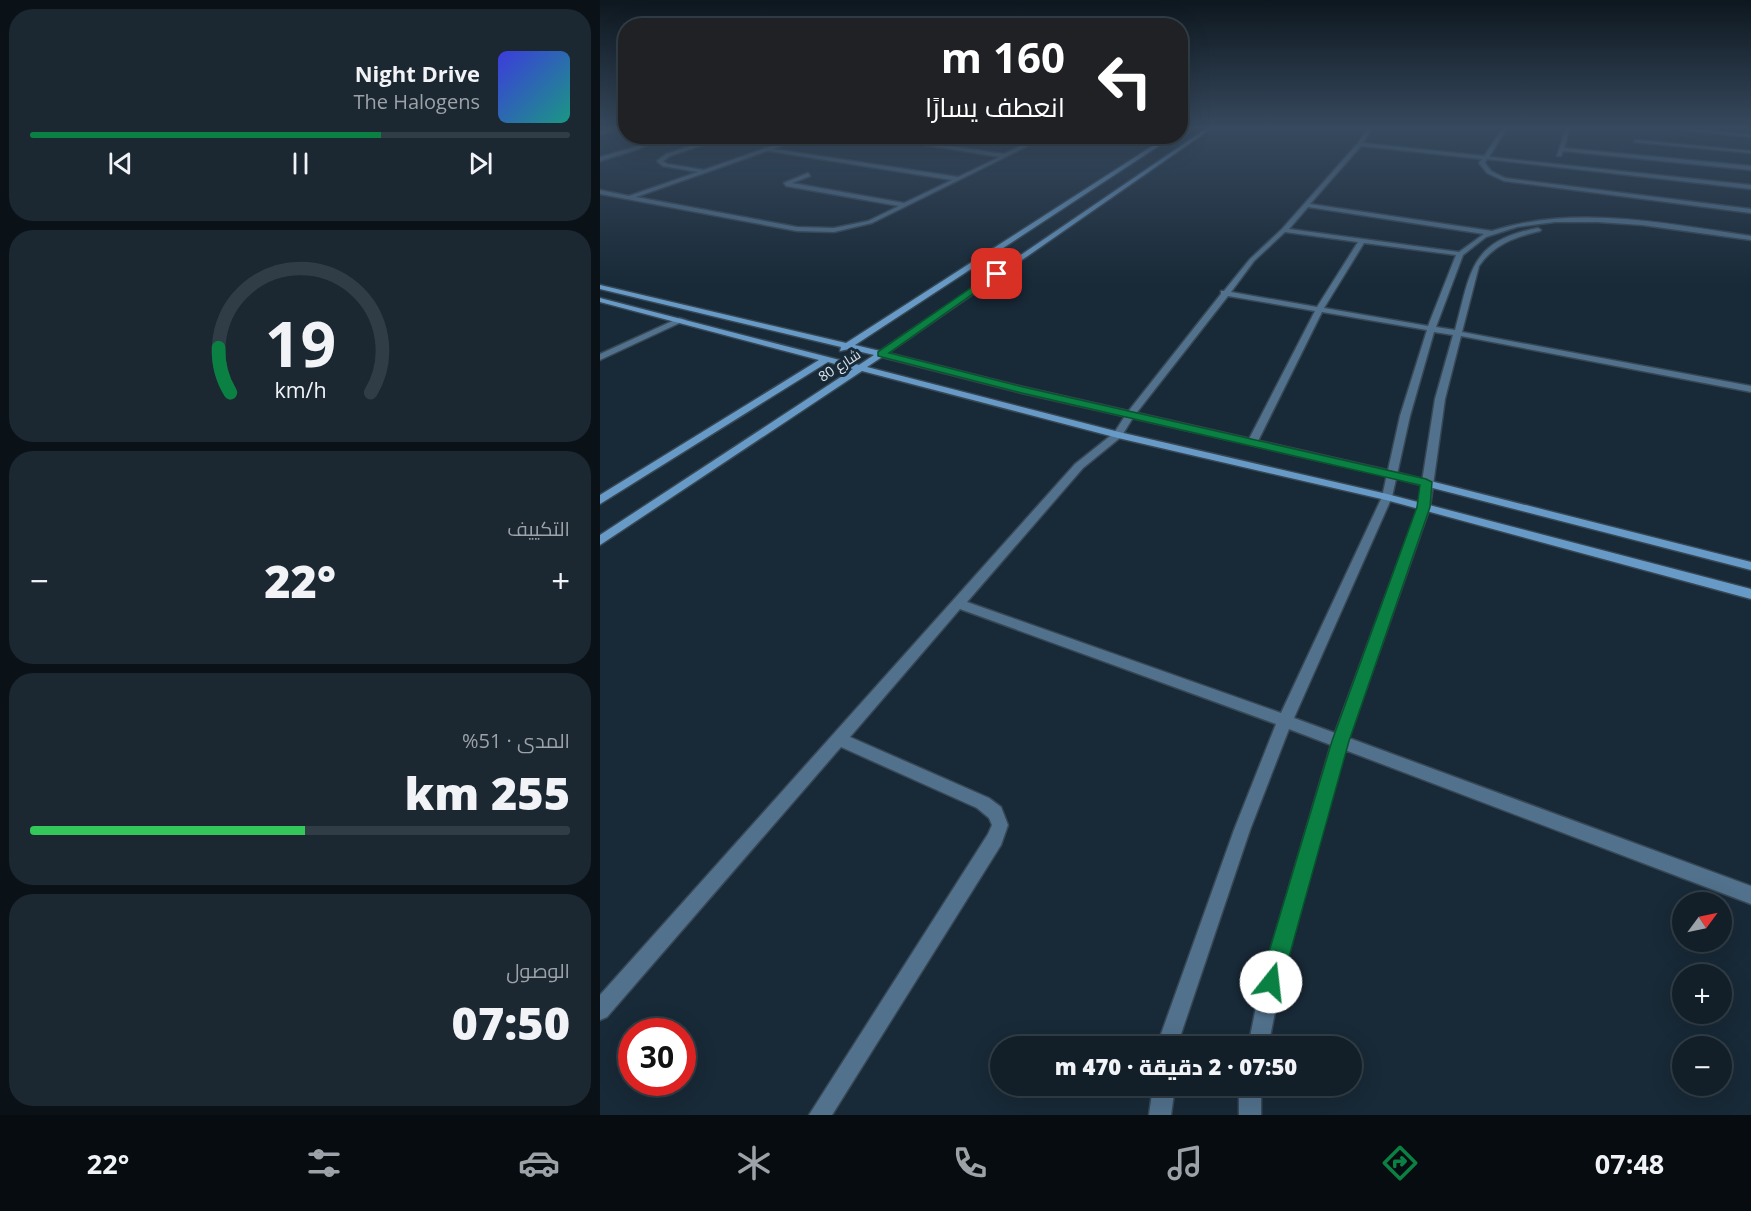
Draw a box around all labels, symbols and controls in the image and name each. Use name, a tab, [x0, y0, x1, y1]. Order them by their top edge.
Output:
text: 160 m	[941, 28, 1065, 85]
icon: left	[1086, 42, 1164, 120]
text: Night Drive	[355, 58, 480, 88]
text: The Halogens	[353, 88, 480, 115]
text: انعطف يسارًا	[925, 88, 1065, 125]
icon: previous	[104, 147, 137, 180]
icon: pause	[284, 147, 317, 180]
icon: next	[464, 147, 497, 180]
pin	[971, 248, 1022, 299]
icon: arrive	[980, 257, 1013, 290]
text: 19	[264, 300, 336, 385]
street label: شارع 80	[814, 344, 864, 386]
text: km/h	[274, 376, 326, 405]
text: التكييف	[507, 515, 570, 542]
text: 22°	[264, 550, 336, 611]
text: −	[30, 558, 49, 603]
text: +	[551, 558, 570, 603]
text: المدى · 51%	[462, 727, 570, 754]
text: 255 km	[405, 762, 570, 823]
north arrow	[1672, 892, 1732, 952]
map controls	[1672, 892, 1732, 1096]
position arrow	[1239, 950, 1303, 1014]
text: الوصول	[506, 957, 570, 984]
button: +	[1672, 964, 1732, 1024]
text: 07:50	[452, 992, 570, 1053]
speed limit sign: 30	[618, 1018, 696, 1096]
button: −	[1672, 1036, 1732, 1096]
text: 07:50 · 2 دقيقة · 470 m	[1055, 1051, 1297, 1081]
icon: filters	[303, 1142, 345, 1184]
icon: car	[518, 1142, 560, 1184]
icon: climate	[733, 1142, 775, 1184]
icon: phone	[949, 1142, 991, 1184]
icon: music	[1164, 1142, 1206, 1184]
icon: directions	[1379, 1142, 1421, 1184]
text: 22°	[87, 1145, 129, 1182]
text: 07:48	[1595, 1145, 1664, 1182]

